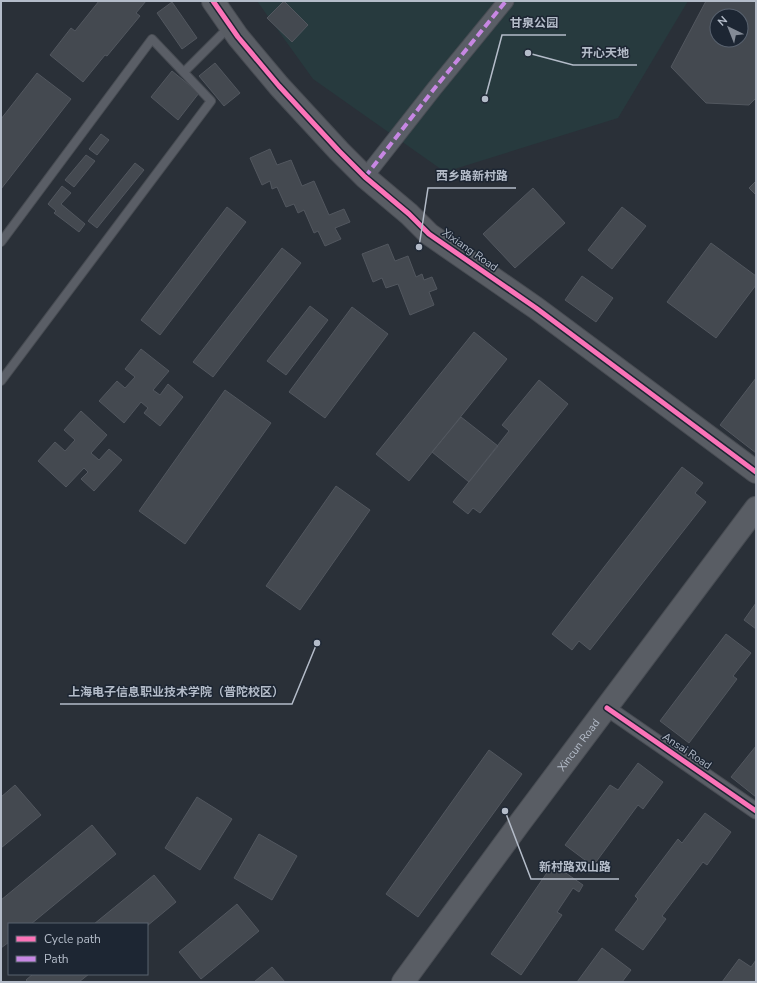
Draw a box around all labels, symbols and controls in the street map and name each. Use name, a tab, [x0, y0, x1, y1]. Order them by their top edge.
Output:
north arrow	[709, 8, 749, 48]
callout: 甘泉公园	[502, 11, 566, 35]
text: N	[714, 13, 731, 29]
text: 甘泉公园	[510, 15, 558, 31]
callout: 开心天地	[573, 41, 637, 65]
text: 开心天地	[581, 45, 629, 61]
callout: 西乡路新村路	[428, 164, 516, 188]
text: 西乡路新村路	[436, 168, 508, 184]
street label: Xixiang Road	[439, 225, 501, 275]
callout: 上海电子信息职业技术学院（普陀校区）	[60, 680, 292, 704]
text: 上海电子信息职业技术学院（普陀校区）	[68, 684, 284, 700]
street label: Xincun Road	[554, 716, 603, 774]
street label: Ansai Road	[659, 729, 715, 773]
callout: 新村路双山路	[531, 855, 619, 879]
text: 新村路双山路	[539, 859, 611, 875]
legend	[8, 923, 148, 975]
text: Cycle path	[44, 931, 101, 947]
text: Path	[44, 951, 69, 967]

